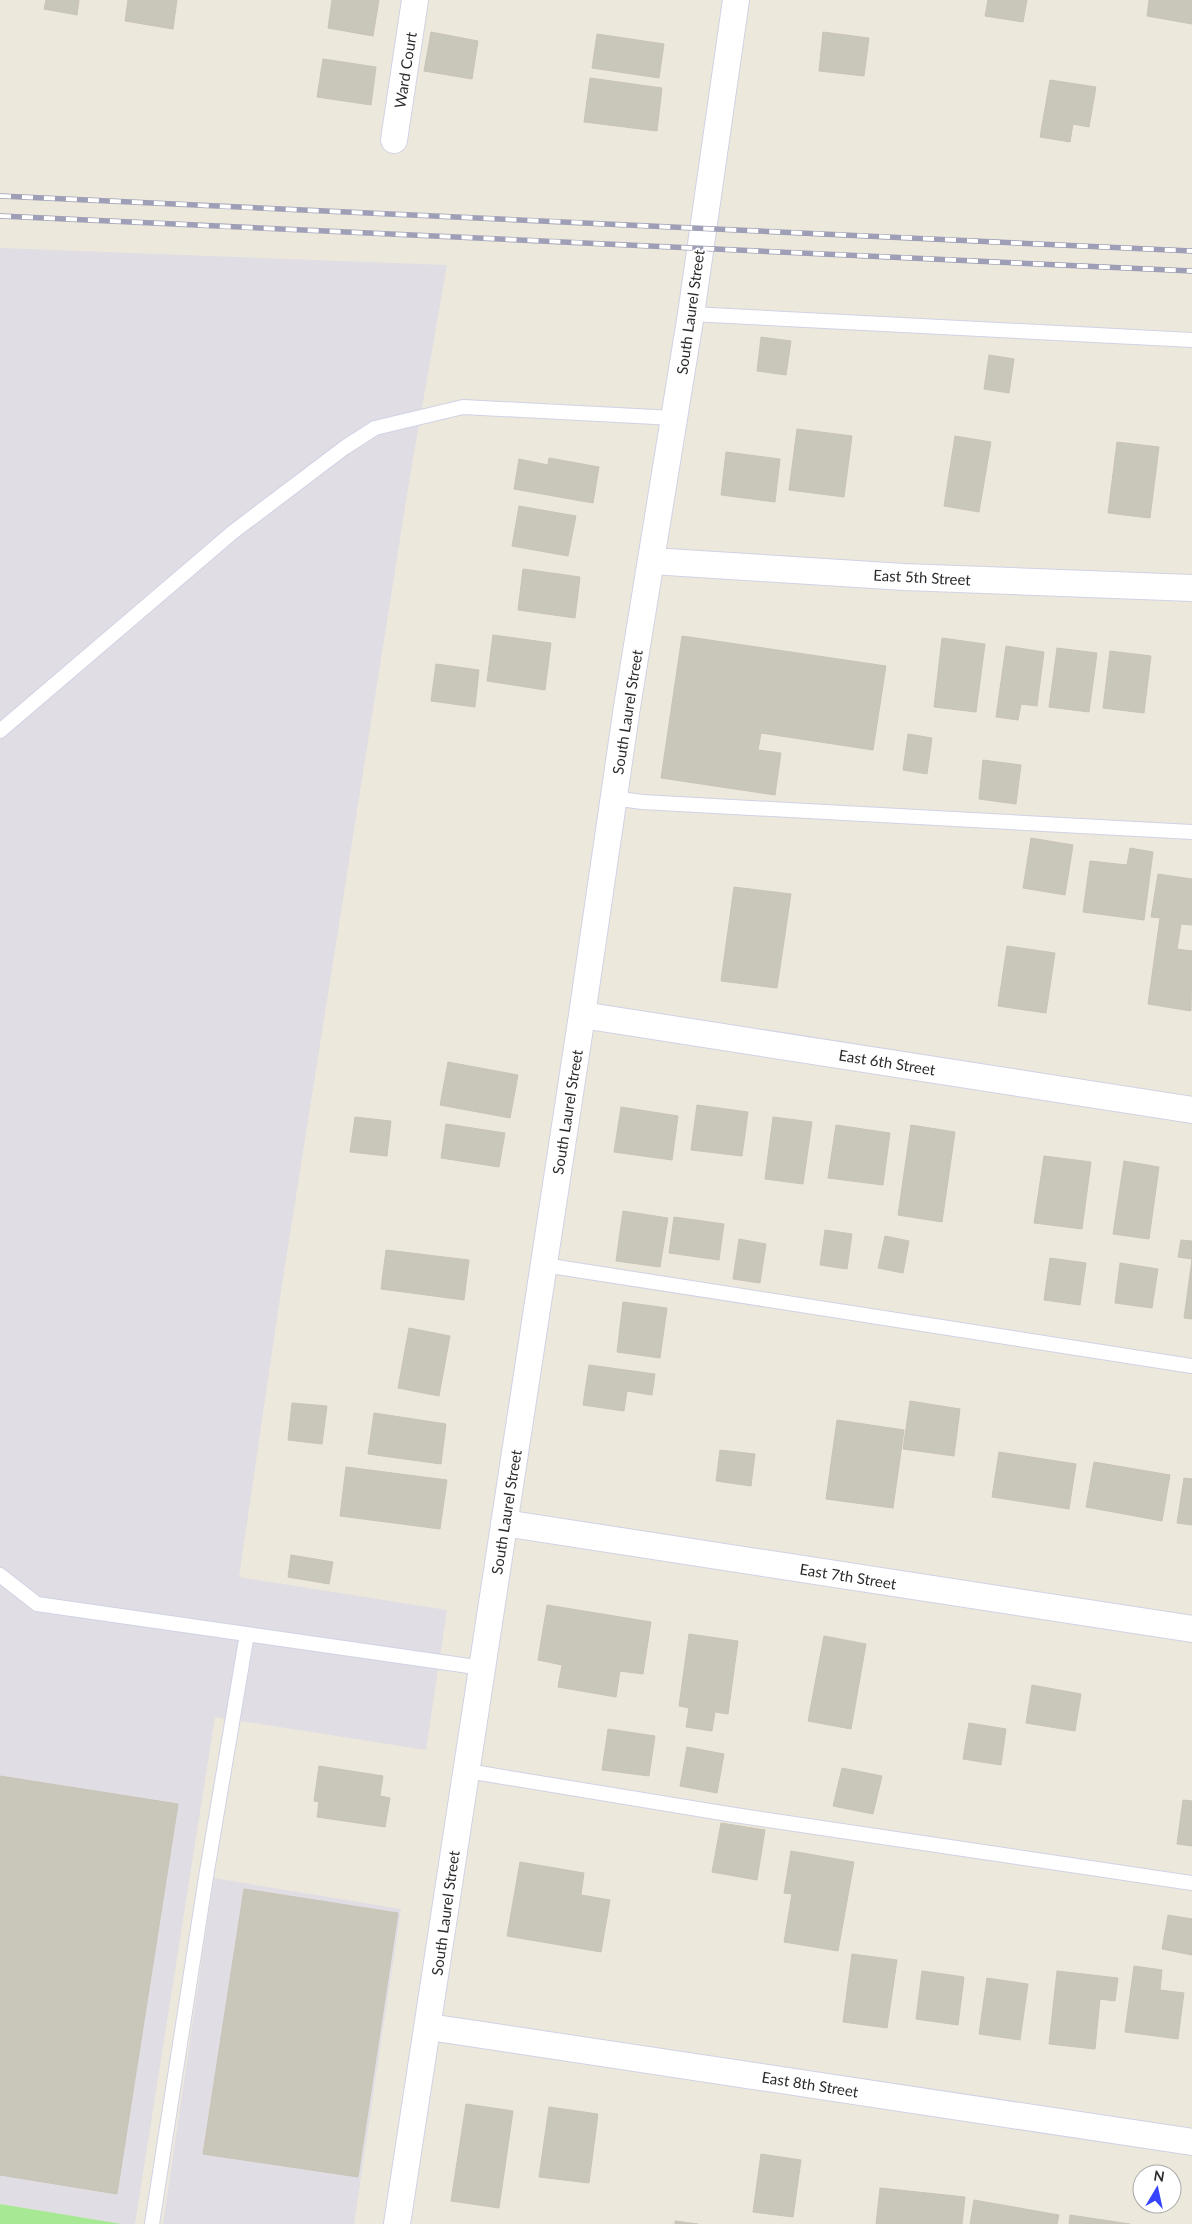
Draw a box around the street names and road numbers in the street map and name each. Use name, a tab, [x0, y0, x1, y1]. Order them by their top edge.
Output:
street label: Ward Court	[390, 30, 420, 109]
street label: South Laurel Street	[672, 248, 708, 376]
street label: East 5th Street	[873, 565, 972, 589]
street label: South Laurel Street	[608, 648, 646, 776]
street label: East 6th Street	[837, 1045, 937, 1079]
street label: South Laurel Street	[548, 1048, 586, 1176]
street label: South Laurel Street	[487, 1448, 525, 1576]
street label: East 7th Street	[798, 1559, 898, 1593]
street label: South Laurel Street	[427, 1849, 463, 1977]
street label: East 8th Street	[760, 2067, 860, 2101]

